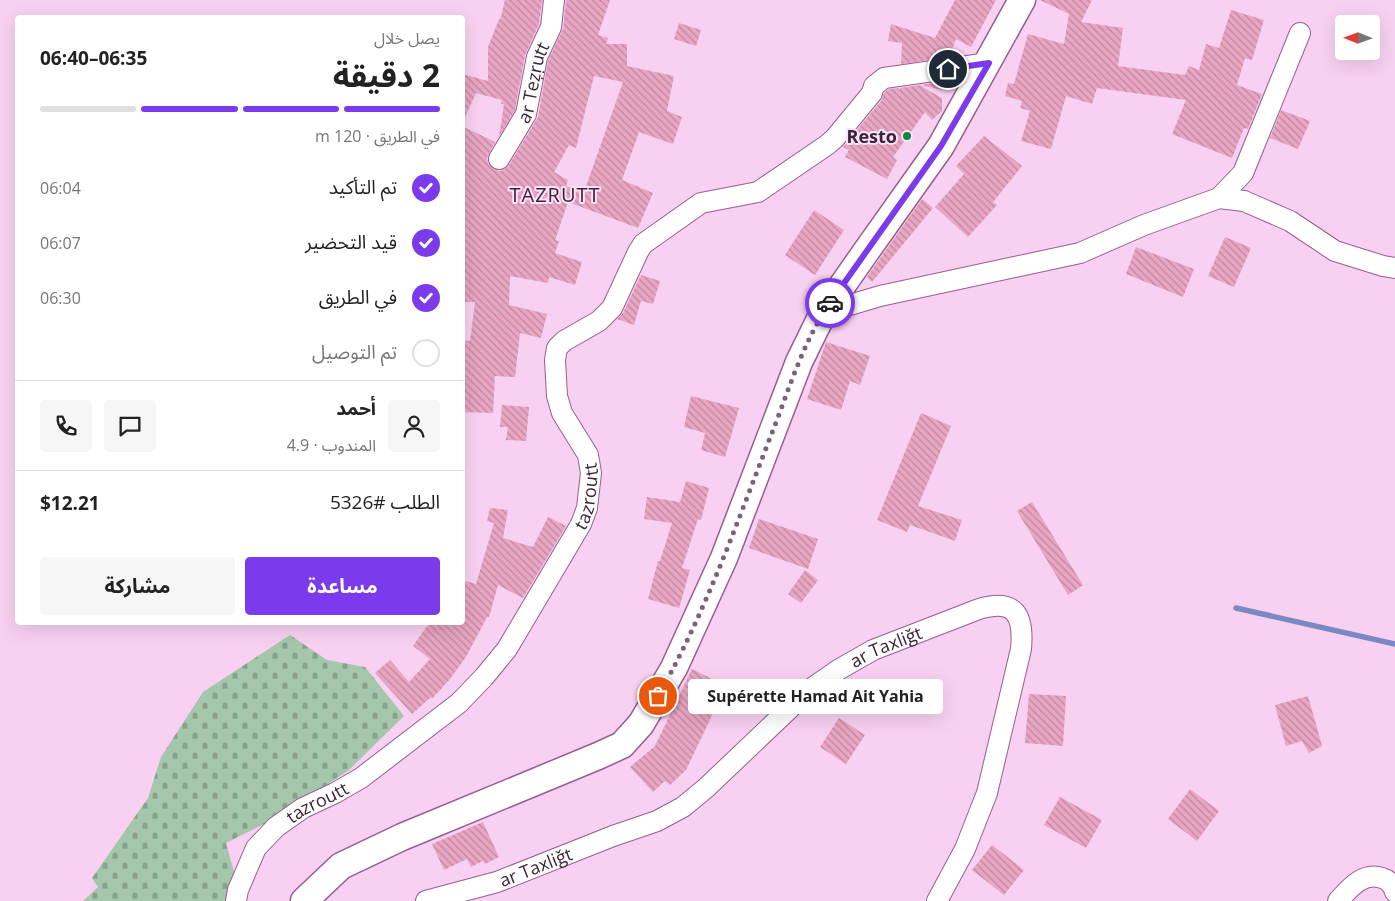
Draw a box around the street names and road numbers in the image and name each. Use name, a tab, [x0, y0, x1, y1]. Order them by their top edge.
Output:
street label: ar Teẓṛutt	[511, 38, 554, 127]
street label: tazroutt	[568, 461, 603, 534]
street label: ar Taxliǧt	[845, 620, 925, 673]
street label: tazroutt	[281, 776, 352, 828]
street label: ar Taxliǧt	[495, 841, 576, 892]

